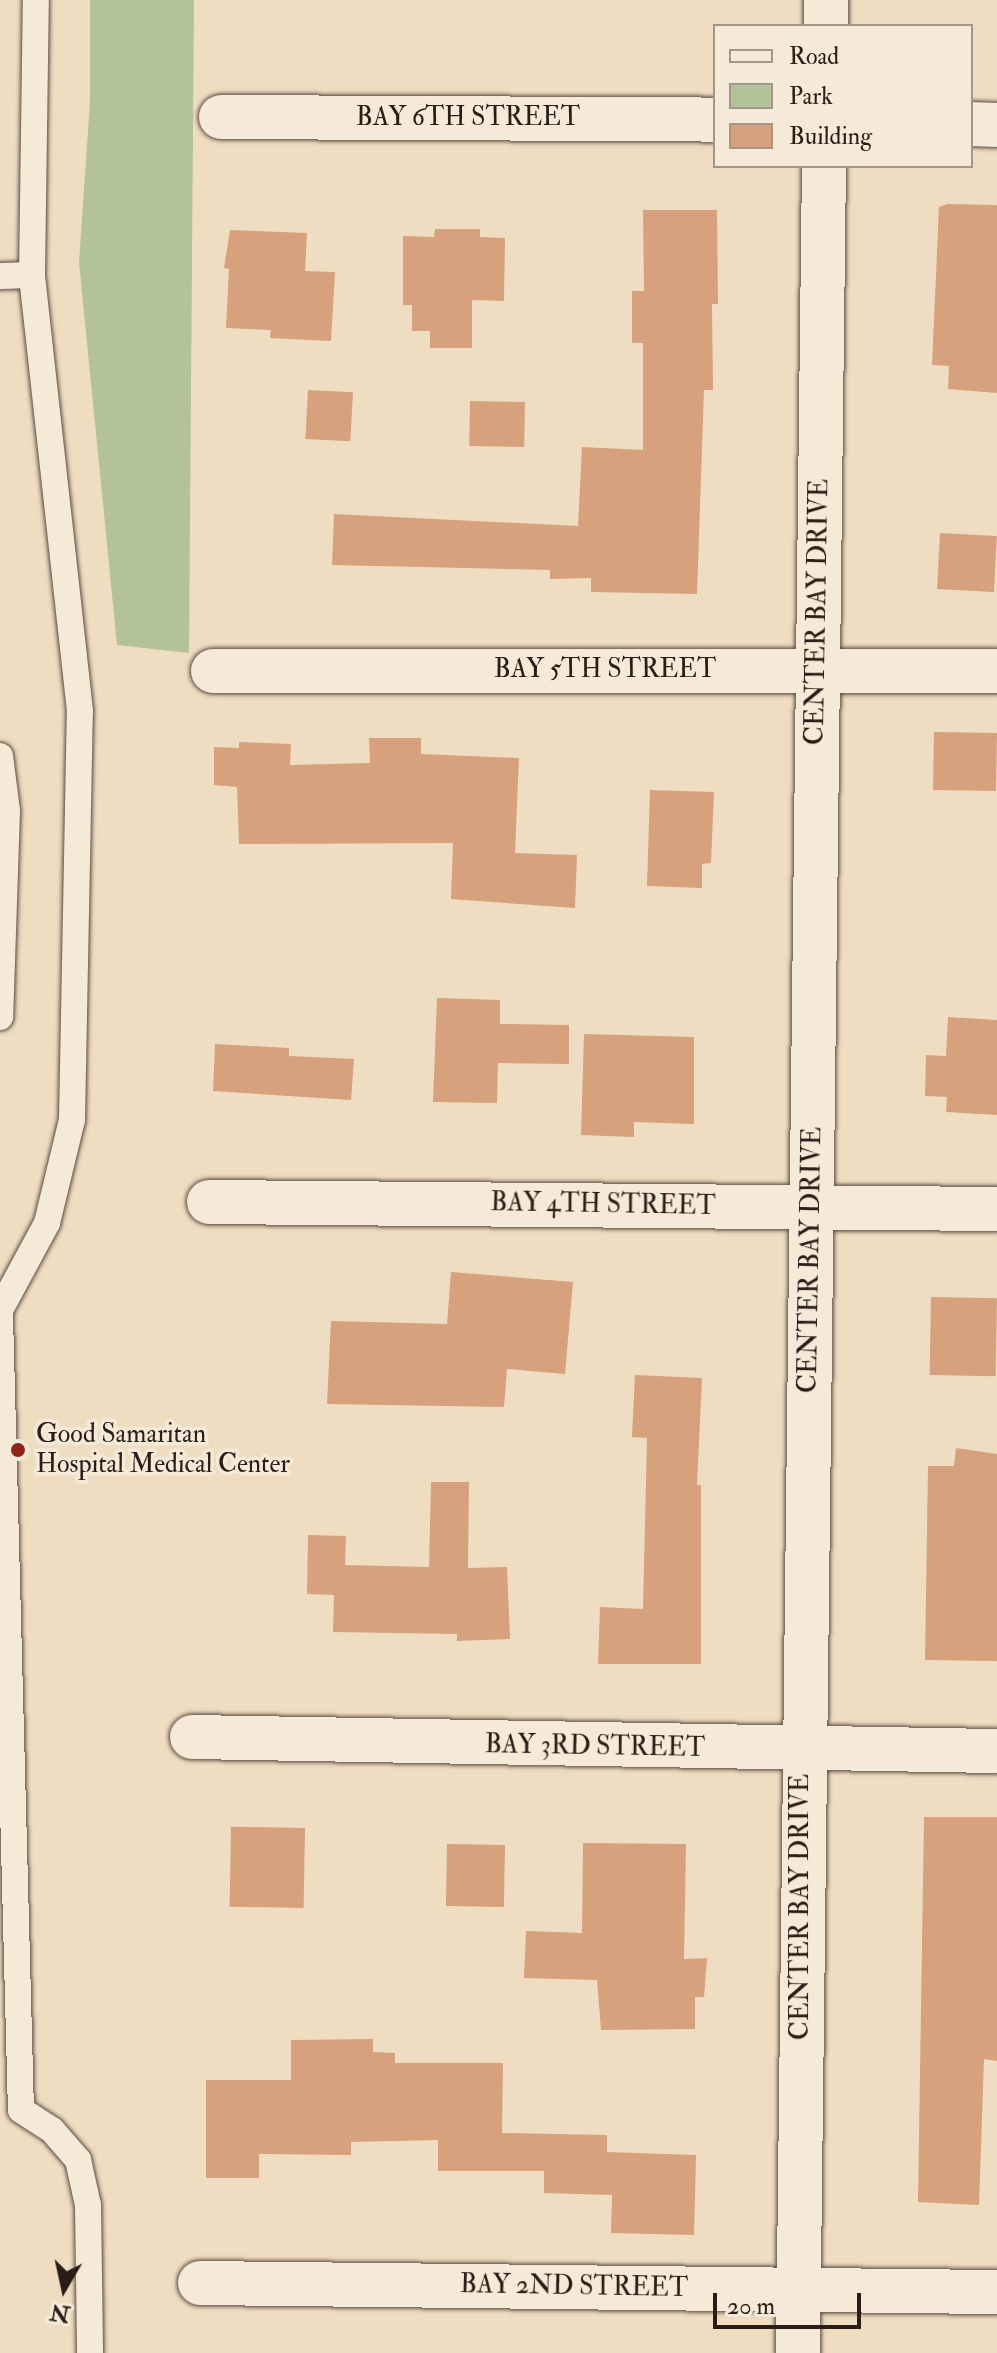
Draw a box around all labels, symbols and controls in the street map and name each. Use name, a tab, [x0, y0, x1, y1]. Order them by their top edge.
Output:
legend	[713, 24, 973, 168]
text: Road	[789, 41, 839, 72]
text: Park	[789, 81, 833, 112]
street label: BAY 6TH STREET	[356, 102, 580, 134]
text: Building	[789, 121, 872, 152]
street label: CENTER BAY DRIVE	[800, 479, 836, 745]
street label: BAY 5TH STREET	[494, 654, 716, 686]
street label: CENTER BAY DRIVE	[793, 1127, 829, 1393]
street label: BAY 4TH STREET	[490, 1187, 716, 1223]
place label: Good Samaritan Hospital Medical Center	[36, 1419, 290, 1480]
marker: Good Samaritan Hospital Medical Center	[7, 1439, 29, 1461]
street label: BAY 3RD STREET	[485, 1729, 705, 1765]
street label: CENTER BAY DRIVE	[785, 1774, 817, 2040]
north arrow	[24, 2249, 104, 2329]
street label: BAY 2ND STREET	[460, 2269, 688, 2305]
scale bar	[717, 2277, 865, 2327]
text: 20 m	[727, 2291, 775, 2322]
text: N	[48, 2297, 72, 2328]

